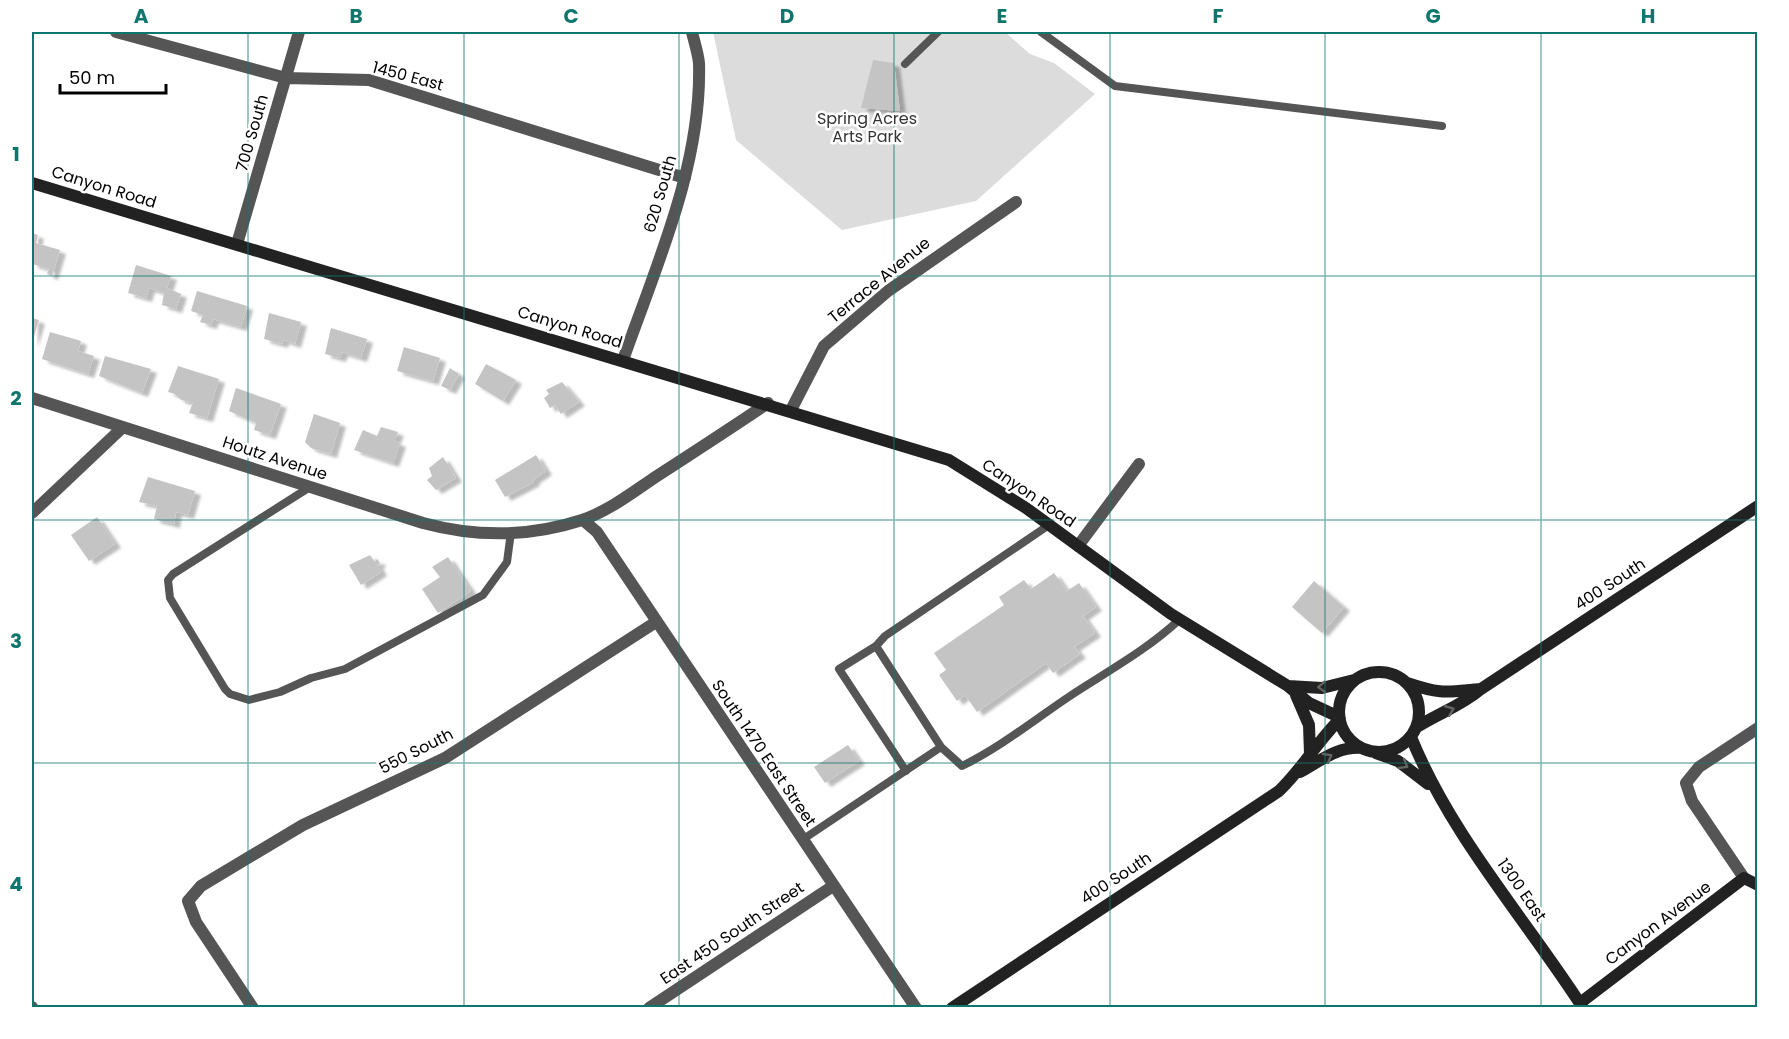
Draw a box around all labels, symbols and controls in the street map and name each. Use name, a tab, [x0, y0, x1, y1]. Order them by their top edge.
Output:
text: A	[134, 2, 149, 30]
text: B	[349, 2, 363, 30]
text: C	[563, 2, 579, 30]
text: D	[780, 2, 794, 30]
text: E	[997, 2, 1007, 30]
text: F	[1213, 2, 1224, 30]
text: G	[1425, 2, 1441, 30]
text: H	[1641, 2, 1655, 30]
street label: 1450 East	[370, 55, 446, 97]
scale bar	[60, 57, 166, 95]
text: 50 m	[69, 65, 115, 90]
street label: 700 South	[230, 92, 274, 174]
park label: Spring Acres Arts Park	[817, 107, 917, 148]
text: 1	[12, 140, 20, 168]
street label: 620 South	[638, 153, 682, 235]
street label: Canyon Road	[49, 160, 159, 214]
street label: Terrace Avenue	[823, 232, 935, 328]
street label: Canyon Road	[515, 300, 625, 354]
text: 2	[10, 384, 22, 412]
street label: Houtz Avenue	[220, 430, 330, 486]
street label: Canyon Road	[977, 453, 1081, 533]
street label: 400 South	[1570, 552, 1650, 616]
text: 3	[10, 627, 22, 655]
street label: South 1470 East Street	[706, 675, 822, 831]
one-way arrow	[1318, 680, 1327, 693]
one-way arrow	[1444, 705, 1455, 717]
street label: 550 South	[375, 723, 457, 779]
one-way arrow	[1322, 752, 1332, 764]
one-way arrow	[1398, 758, 1409, 769]
street label: 400 South	[1076, 846, 1156, 910]
street label: 1300 East	[1492, 854, 1552, 926]
text: 4	[9, 870, 23, 898]
street label: Canyon Avenue	[1600, 875, 1716, 970]
street label: East 450 South Street	[656, 876, 809, 990]

